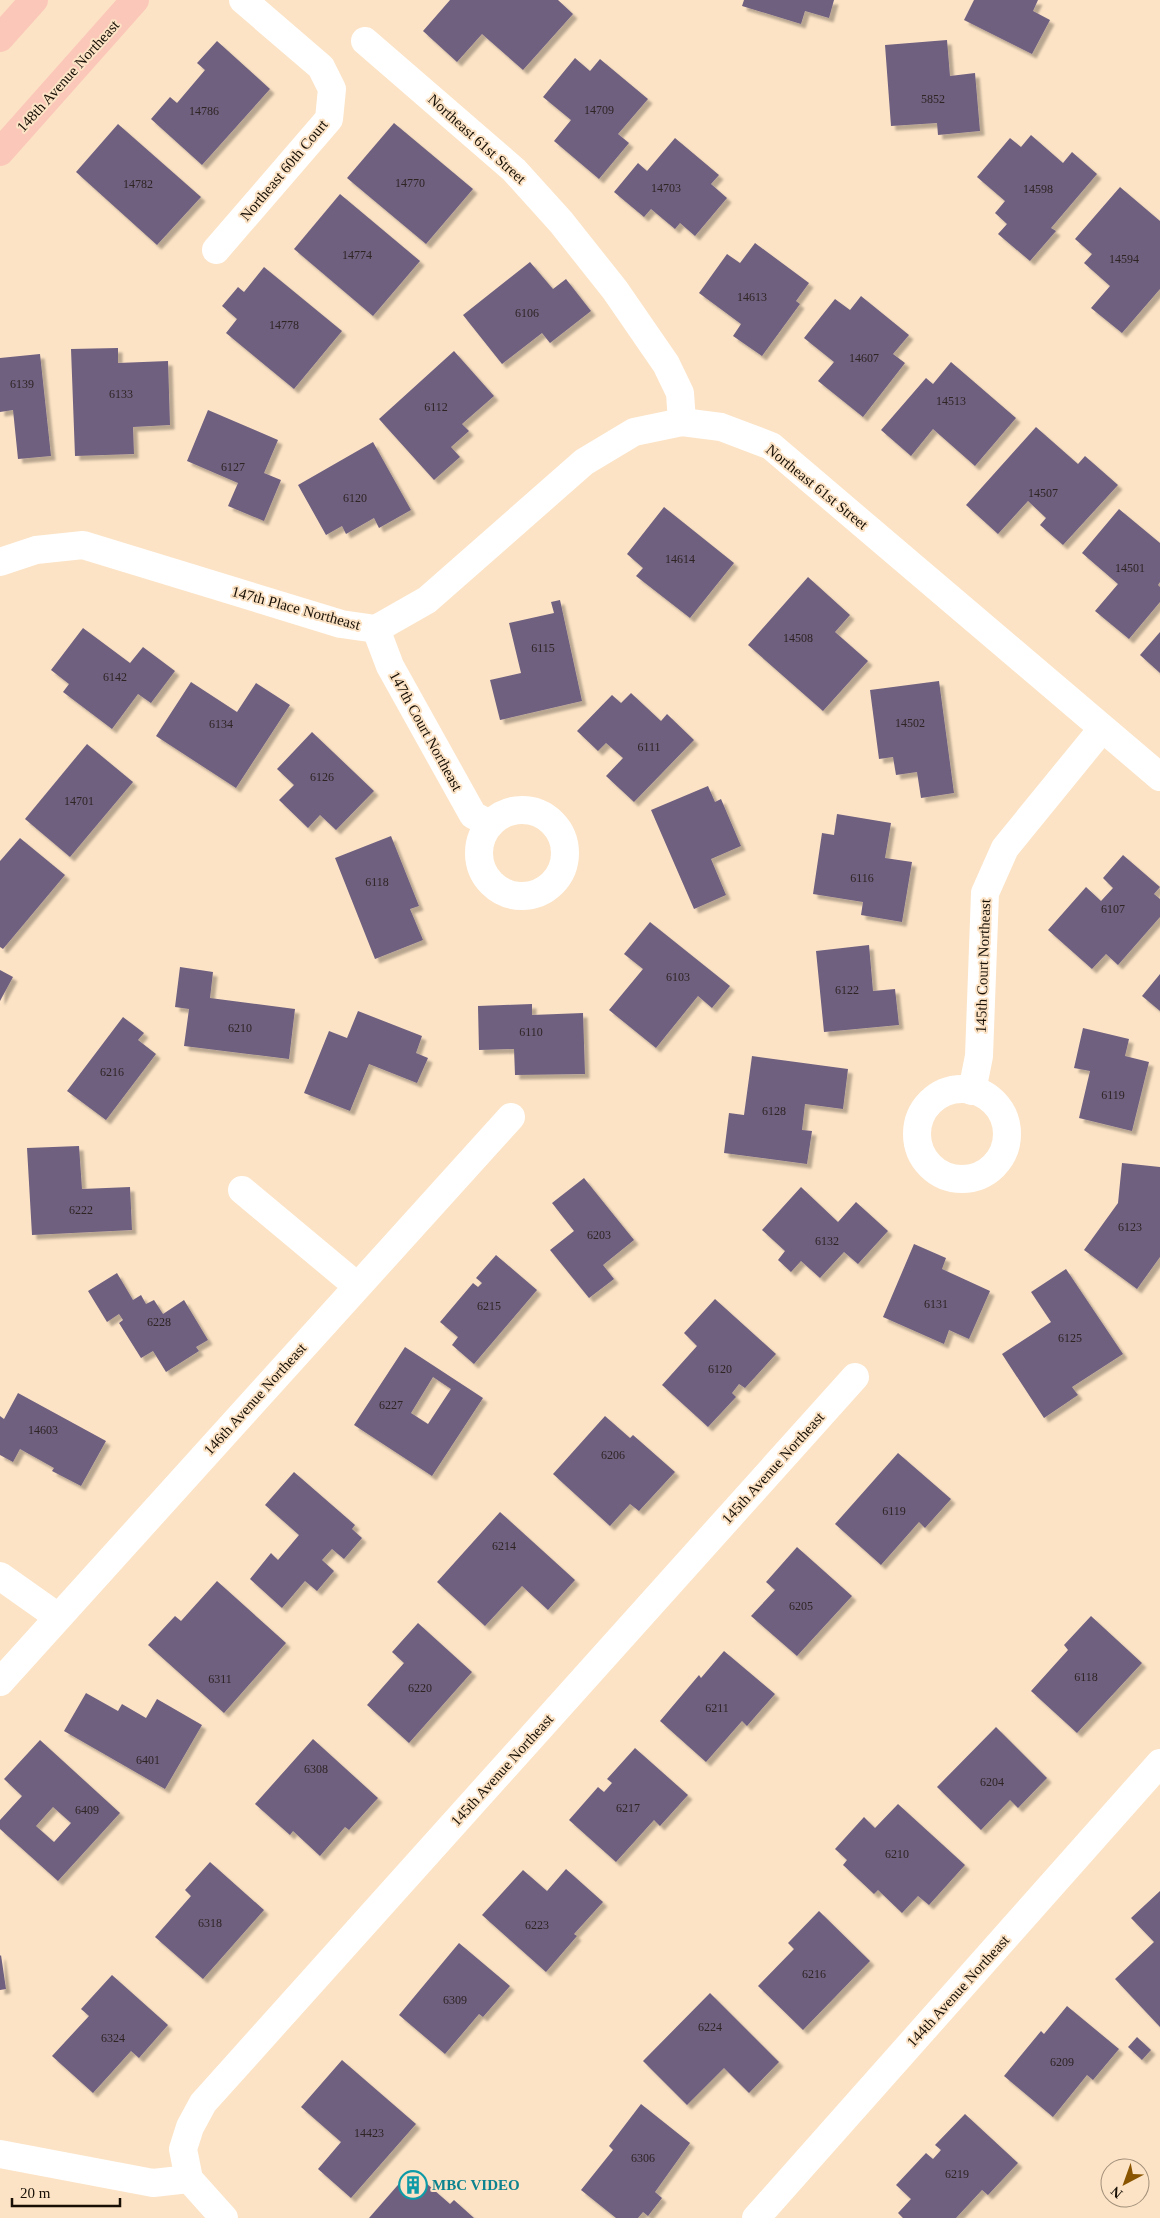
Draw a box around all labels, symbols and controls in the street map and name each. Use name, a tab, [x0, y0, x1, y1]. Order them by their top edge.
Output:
street label: 148th Avenue Northeast	[14, 16, 123, 135]
street label: Northeast 61st Street	[425, 91, 530, 188]
house number: 5852	[921, 92, 945, 106]
house number: 14709	[584, 103, 614, 117]
house number: 14786	[189, 104, 219, 118]
street label: Northeast 60th Court	[237, 116, 331, 224]
house number: 14770	[395, 176, 425, 190]
house number: 14782	[123, 177, 153, 191]
house number: 14703	[651, 181, 681, 195]
house number: 14598	[1023, 182, 1053, 196]
house number: 14774	[342, 248, 372, 262]
house number: 14594	[1109, 252, 1139, 266]
house number: 14613	[737, 290, 767, 304]
house number: 6106	[515, 306, 539, 320]
house number: 14778	[269, 318, 299, 332]
house number: 14607	[849, 351, 879, 365]
house number: 6139	[10, 377, 34, 391]
house number: 6133	[109, 387, 133, 401]
house number: 14513	[936, 394, 966, 408]
house number: 6112	[424, 400, 448, 414]
street label: Northeast 61st Street	[763, 441, 872, 533]
house number: 6127	[221, 460, 245, 474]
house number: 14507	[1028, 486, 1058, 500]
house number: 6120	[343, 491, 367, 505]
house number: 14614	[665, 552, 695, 566]
house number: 14501	[1115, 561, 1145, 575]
street label: 147th Place Northeast	[230, 583, 363, 633]
house number: 14508	[783, 631, 813, 645]
house number: 6115	[531, 641, 555, 655]
street label: 147th Court Northeast	[386, 668, 466, 794]
house number: 6142	[103, 670, 127, 684]
house number: 14502	[895, 716, 925, 730]
house number: 6134	[209, 717, 233, 731]
house number: 6111	[637, 740, 661, 754]
house number: 6126	[310, 770, 334, 784]
house number: 14701	[64, 794, 94, 808]
house number: 6116	[850, 871, 874, 885]
house number: 6118	[365, 875, 389, 889]
street label: 145th Court Northeast	[973, 898, 993, 1033]
house number: 6107	[1101, 902, 1125, 916]
house number: 6103	[666, 970, 690, 984]
house number: 6122	[835, 983, 859, 997]
house number: 6210	[228, 1021, 252, 1035]
house number: 6110	[519, 1025, 543, 1039]
house number: 6216	[100, 1065, 124, 1079]
house number: 6119	[1101, 1088, 1125, 1102]
house number: 6128	[762, 1104, 786, 1118]
house number: 6222	[69, 1203, 93, 1217]
house number: 6123	[1118, 1220, 1142, 1234]
house number: 6203	[587, 1228, 611, 1242]
house number: 6132	[815, 1234, 839, 1248]
house number: 6131	[924, 1297, 948, 1311]
house number: 6215	[477, 1299, 501, 1313]
house number: 6228	[147, 1315, 171, 1329]
house number: 6125	[1058, 1331, 1082, 1345]
street label: 146th Avenue Northeast	[201, 1339, 310, 1458]
house number: 6120	[708, 1362, 732, 1376]
house number: 6227	[379, 1398, 403, 1412]
street label: 145th Avenue Northeast	[719, 1408, 828, 1527]
house number: 14603	[28, 1423, 58, 1437]
house number: 6206	[601, 1448, 625, 1462]
house number: 6119	[882, 1504, 906, 1518]
house number: 6214	[492, 1539, 516, 1553]
house number: 6205	[789, 1599, 813, 1613]
house number: 6118	[1074, 1670, 1098, 1684]
house number: 6311	[208, 1672, 232, 1686]
house number: 6220	[408, 1681, 432, 1695]
house number: 6211	[705, 1701, 729, 1715]
street label: 145th Avenue Northeast	[448, 1710, 557, 1829]
house number: 6401	[136, 1753, 160, 1767]
house number: 6308	[304, 1762, 328, 1776]
house number: 6204	[980, 1775, 1004, 1789]
house number: 6217	[616, 1801, 640, 1815]
house number: 6409	[75, 1803, 99, 1817]
house number: 6210	[885, 1847, 909, 1861]
house number: 6318	[198, 1916, 222, 1930]
house number: 6223	[525, 1918, 549, 1932]
street label: 144th Avenue Northeast	[904, 1931, 1013, 2050]
house number: 6216	[802, 1967, 826, 1981]
house number: 6309	[443, 1993, 467, 2007]
house number: 6224	[698, 2020, 722, 2034]
house number: 6324	[101, 2031, 125, 2045]
house number: 6209	[1050, 2055, 1074, 2069]
house number: 14423	[354, 2126, 384, 2140]
house number: 6306	[631, 2151, 655, 2165]
north arrow	[1100, 2158, 1150, 2208]
house number: 6219	[945, 2167, 969, 2181]
building icon: MBC VIDEO	[398, 2170, 428, 2200]
scale bar	[12, 2176, 120, 2208]
place label: MBC VIDEO	[432, 2177, 520, 2193]
text: N	[1108, 2183, 1126, 2201]
text: 20 m	[20, 2185, 51, 2201]

